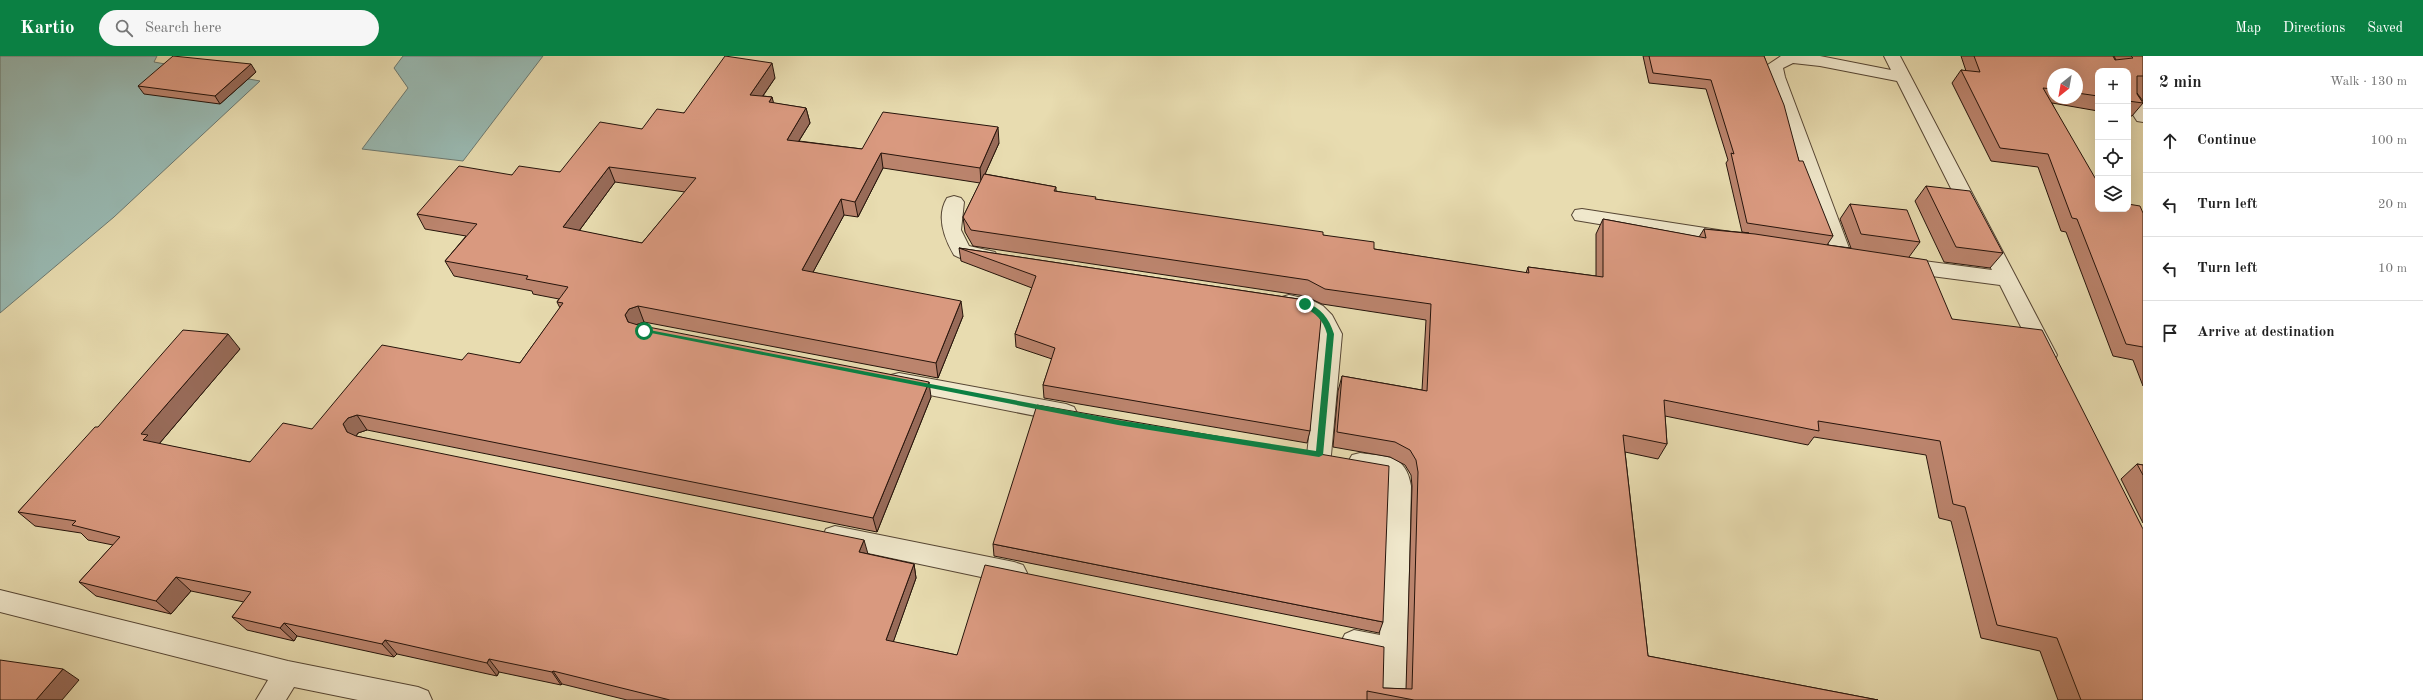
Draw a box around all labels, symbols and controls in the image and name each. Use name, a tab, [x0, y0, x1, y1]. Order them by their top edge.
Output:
search box	[99, 10, 379, 46]
icon: search	[113, 17, 135, 39]
text: Kartio	[20, 19, 75, 38]
text: Search here	[145, 21, 221, 36]
text: Map	[2235, 21, 2261, 35]
text: Directions	[2283, 21, 2345, 35]
text: Saved	[2367, 21, 2403, 35]
north arrow	[2047, 68, 2083, 104]
map controls	[2095, 68, 2131, 212]
button: +	[2095, 68, 2131, 104]
text: 2 min	[2159, 74, 2202, 91]
text: Walk · 130 m	[2330, 75, 2407, 88]
button: −	[2095, 104, 2131, 140]
icon: ahead	[2159, 130, 2181, 152]
text: Continue	[2197, 133, 2256, 148]
text: 100 m	[2370, 134, 2407, 147]
button: locate	[2095, 140, 2131, 176]
button: layers	[2095, 176, 2131, 212]
icon: left	[2159, 194, 2181, 216]
text: Turn left	[2197, 197, 2257, 212]
text: 20 m	[2378, 198, 2407, 211]
icon: left	[2159, 258, 2181, 280]
text: Turn left	[2197, 261, 2257, 276]
text: 10 m	[2378, 262, 2407, 275]
route end	[1296, 295, 1314, 313]
route start	[635, 322, 653, 340]
icon: arrive	[2159, 322, 2181, 344]
text: Arrive at destination	[2197, 325, 2335, 340]

